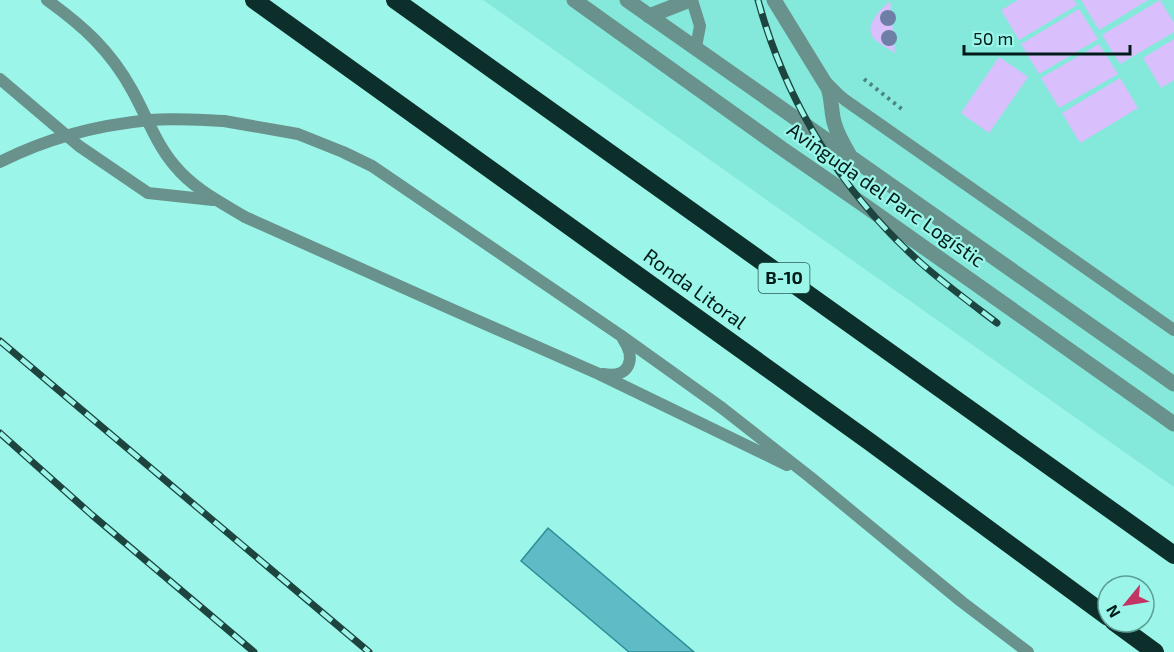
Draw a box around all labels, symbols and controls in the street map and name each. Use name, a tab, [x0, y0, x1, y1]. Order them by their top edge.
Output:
scale bar	[964, 18, 1130, 56]
text: 50 m	[973, 27, 1013, 49]
street label: Avinguda del Parc Logístic	[783, 117, 990, 272]
street label: Ronda Litoral	[639, 243, 752, 334]
road number: B-10	[758, 263, 810, 293]
north arrow	[1096, 574, 1156, 634]
text: N	[1101, 602, 1124, 622]

